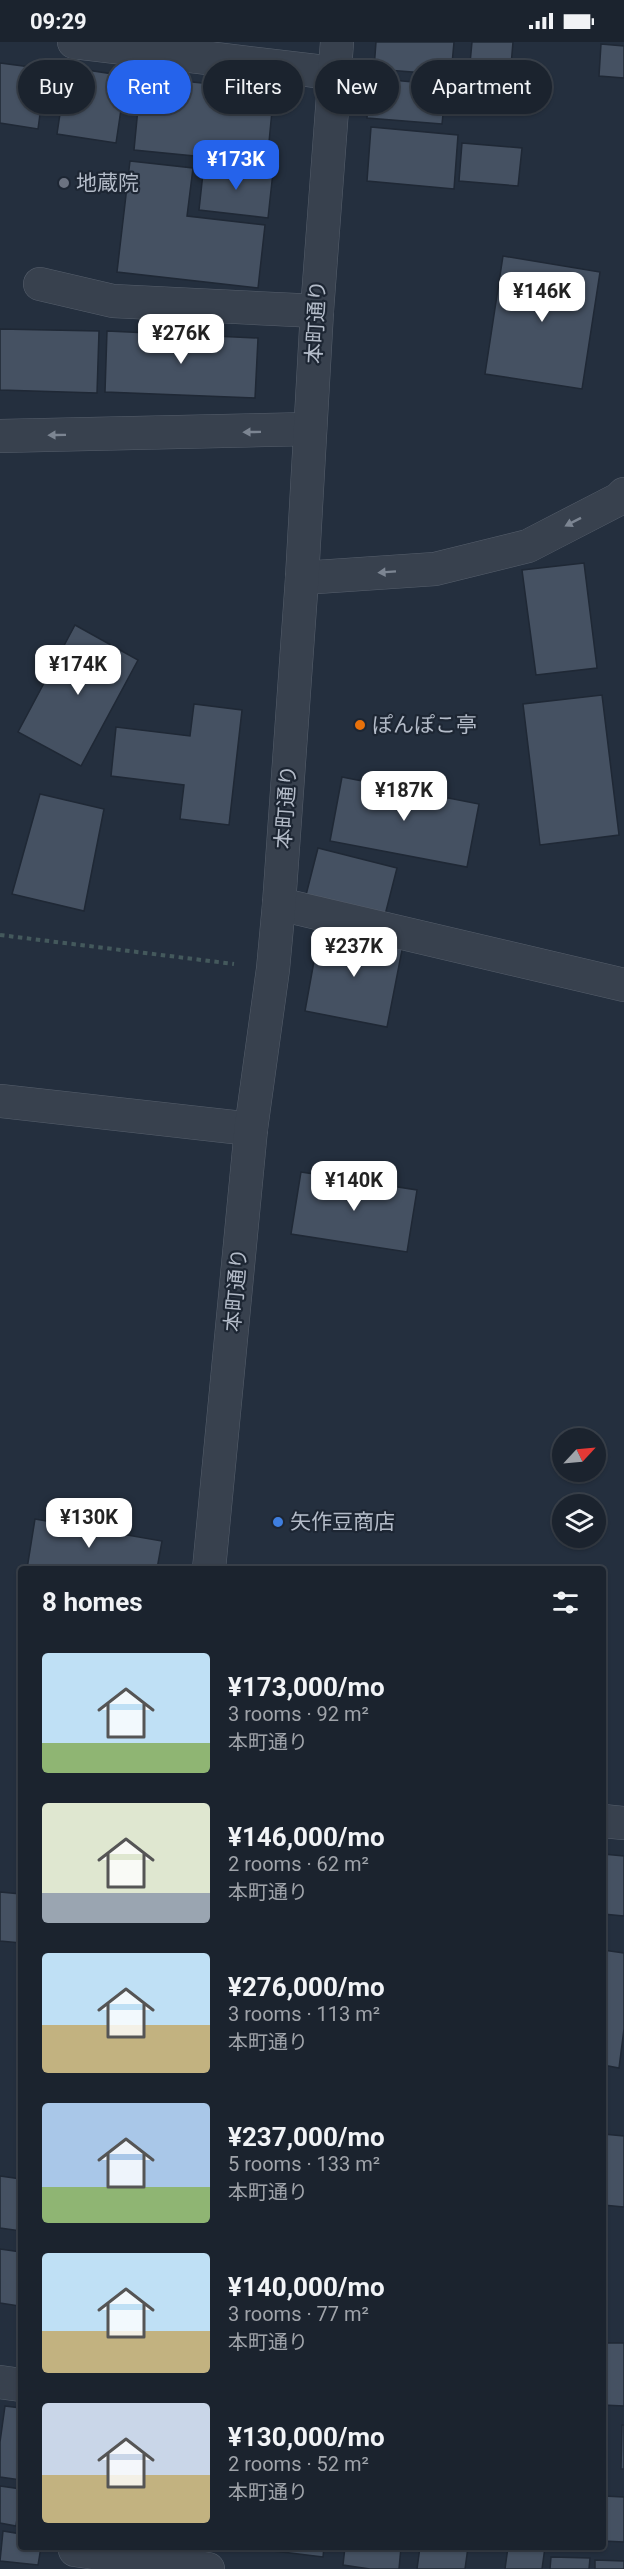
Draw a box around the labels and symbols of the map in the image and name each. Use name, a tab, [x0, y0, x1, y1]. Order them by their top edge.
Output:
pin: ¥173K	[194, 140, 278, 191]
place label: 地蔵院	[76, 171, 139, 195]
marker: 地蔵院	[57, 176, 71, 190]
pin: ¥146K	[500, 272, 584, 323]
street label: 本町通り	[302, 279, 330, 365]
pin: ¥276K	[139, 314, 223, 365]
one-way arrow	[242, 427, 261, 437]
one-way arrow	[47, 430, 66, 440]
one-way arrow	[565, 518, 582, 527]
one-way arrow	[377, 567, 396, 577]
pin: ¥174K	[36, 645, 120, 696]
place label: ぽんぽこ亭	[372, 713, 477, 737]
marker: ぽんぽこ亭	[353, 718, 367, 732]
street label: 本町通り	[271, 764, 301, 850]
pin: ¥187K	[362, 771, 446, 822]
pin: ¥237K	[312, 927, 396, 978]
pin: ¥140K	[312, 1161, 396, 1212]
street label: 本町通り	[220, 1247, 252, 1333]
north arrow	[552, 1428, 606, 1482]
pin: ¥130K	[47, 1498, 131, 1549]
place label: 矢作豆商店	[290, 1510, 395, 1534]
marker: 矢作豆商店	[271, 1515, 285, 1529]

